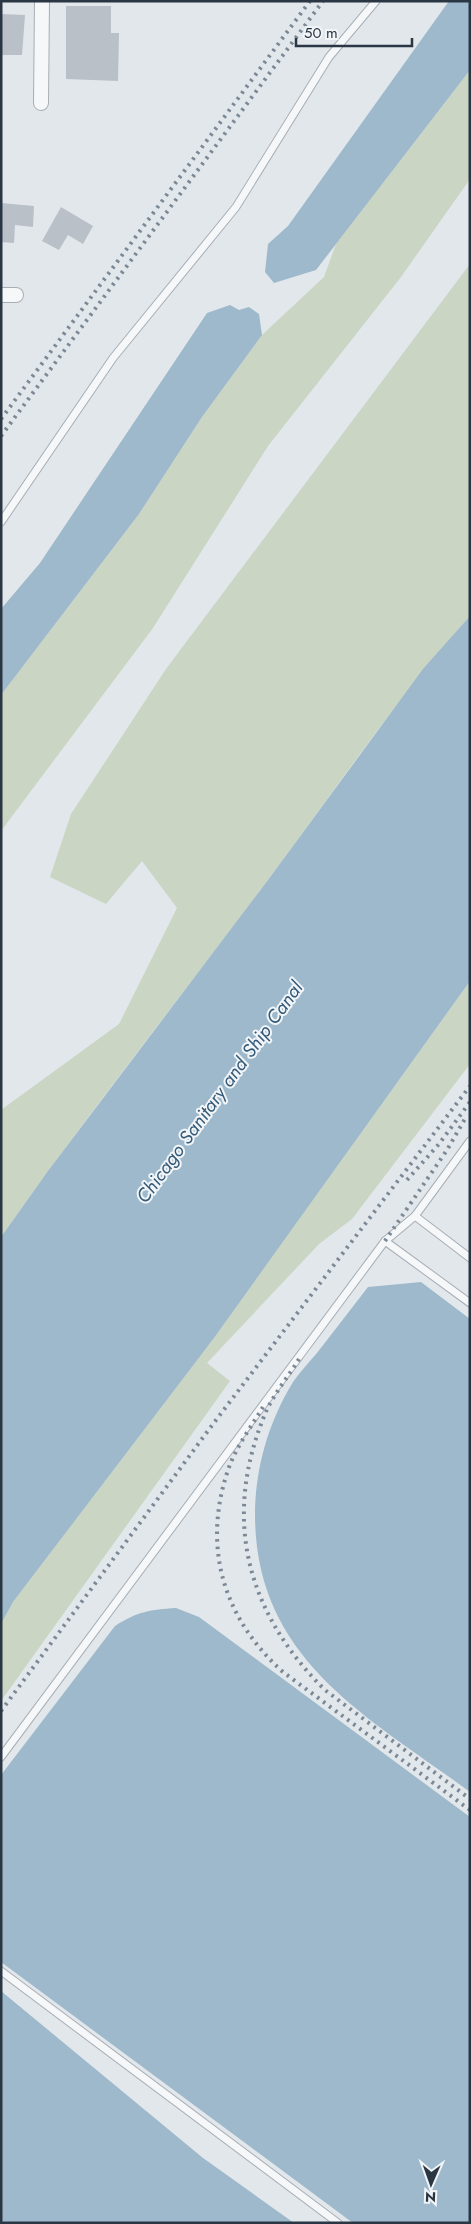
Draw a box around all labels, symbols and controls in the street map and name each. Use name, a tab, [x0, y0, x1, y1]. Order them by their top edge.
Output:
scale bar	[296, 15, 412, 47]
text: 50 m	[304, 22, 338, 44]
water label: Chicago Sanitary and Ship Canal	[130, 975, 310, 1209]
north arrow	[406, 2159, 456, 2209]
text: N	[425, 2187, 436, 2207]

